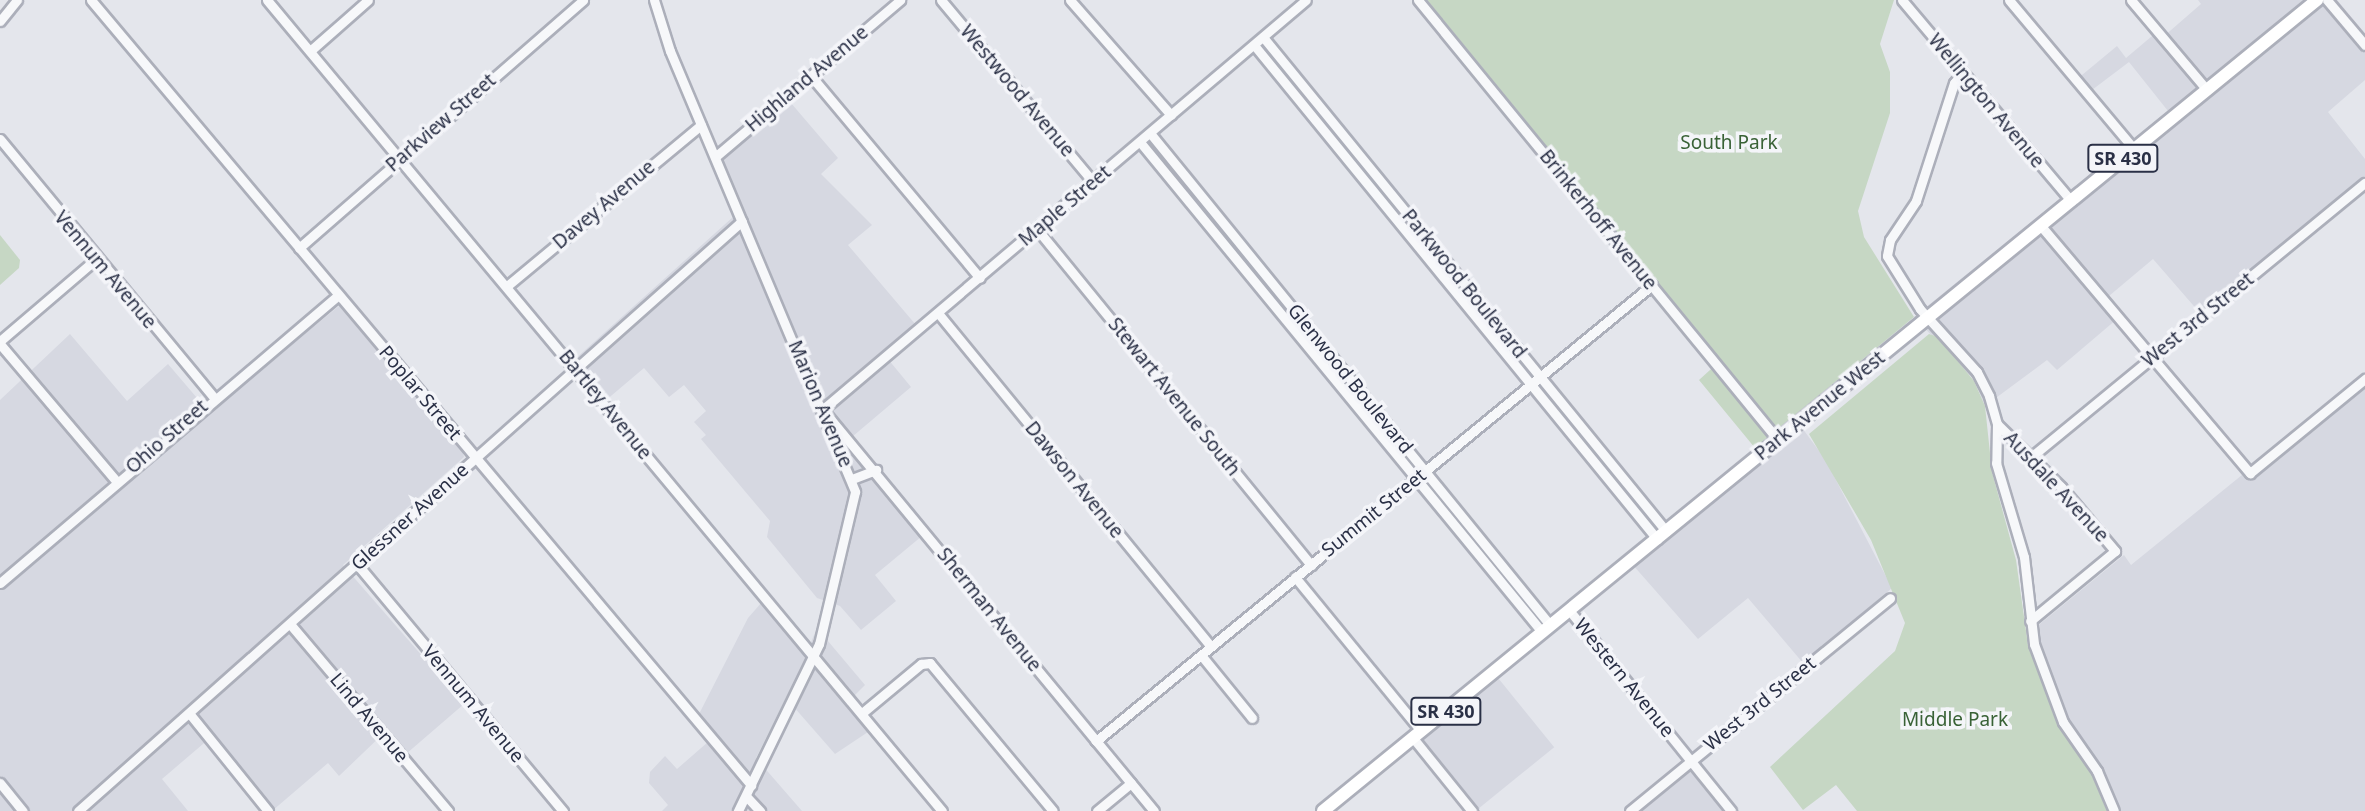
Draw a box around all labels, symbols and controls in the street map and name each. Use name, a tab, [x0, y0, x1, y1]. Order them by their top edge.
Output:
street label: Westwood Avenue	[955, 20, 1079, 162]
street label: Highland Avenue	[741, 21, 873, 137]
street label: Wellington Avenue	[1923, 29, 2049, 173]
street label: Parkview Street	[381, 69, 501, 177]
park label: South Park	[1680, 132, 1778, 154]
road number: SR 430	[2086, 144, 2160, 173]
street label: Brinkerhoff Avenue	[1535, 145, 1661, 295]
street label: Davey Avenue	[548, 156, 660, 254]
street label: Maple Street	[1014, 161, 1116, 251]
street label: Parkwood Boulevard	[1397, 205, 1531, 363]
street label: Vennum Avenue	[49, 207, 161, 333]
street label: West 3rd Street	[2138, 268, 2258, 372]
street label: Glenwood Boulevard	[1283, 300, 1417, 458]
street label: Stewart Avenue South	[1103, 313, 1245, 481]
street label: Marion Avenue	[783, 337, 857, 471]
street label: Poplar Street	[374, 341, 466, 445]
street label: Bartley Avenue	[554, 346, 656, 464]
street label: Park Avenue West	[1750, 347, 1890, 465]
street label: Ohio Street	[121, 395, 213, 479]
street label: Dawson Avenue	[1020, 417, 1128, 543]
street label: Ausdale Avenue	[1999, 427, 2113, 547]
street label: Glessner Avenue	[347, 458, 473, 576]
street label: Summit Street	[1317, 464, 1431, 562]
street label: Sherman Avenue	[932, 544, 1046, 676]
street label: Western Avenue	[1569, 614, 1679, 742]
street label: Vennum Avenue	[417, 641, 529, 767]
street label: West 3rd Street	[1700, 652, 1820, 756]
street label: Lind Avenue	[325, 669, 413, 767]
road number: SR 430	[1409, 696, 1483, 726]
park label: Middle Park	[1902, 709, 2008, 731]

